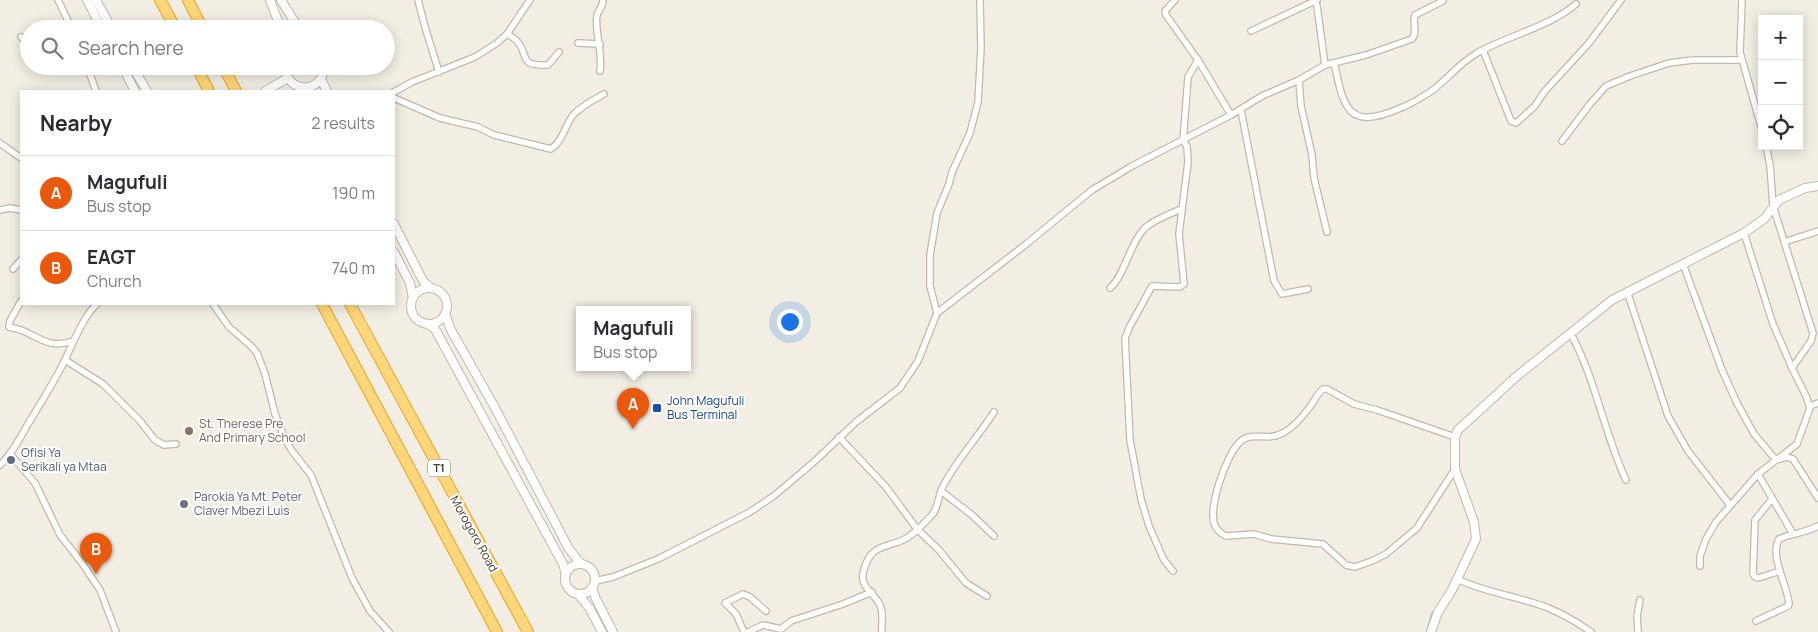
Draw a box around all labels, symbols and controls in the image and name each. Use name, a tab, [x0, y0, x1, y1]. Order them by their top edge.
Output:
map controls	[1758, 15, 1803, 150]
button: +	[1758, 15, 1803, 60]
search box	[20, 20, 395, 75]
icon: search	[38, 34, 66, 62]
text: Search here	[78, 35, 184, 61]
button: −	[1758, 60, 1803, 105]
button: locate	[1758, 105, 1803, 150]
text: Nearby	[40, 109, 112, 137]
text: 2 results	[311, 112, 375, 134]
text: Magufuli	[87, 169, 168, 195]
text: A	[51, 182, 61, 204]
text: 190 m	[332, 182, 375, 204]
text: Bus stop	[87, 195, 151, 217]
text: EAGT	[87, 244, 136, 270]
text: B	[51, 257, 61, 279]
text: 740 m	[332, 257, 375, 279]
text: Church	[87, 270, 141, 292]
popup	[576, 306, 691, 371]
your location	[777, 309, 803, 335]
text: Magufuli	[593, 315, 674, 341]
text: Bus stop	[593, 341, 658, 363]
pin: A	[617, 388, 649, 429]
place label: John Magufuli Bus Terminal	[667, 392, 744, 423]
marker: John Magufuli Bus Terminal	[651, 402, 663, 414]
place label: St. Therese Pre And Primary School	[199, 415, 306, 446]
marker: St. Therese Pre And Primary School	[183, 425, 195, 437]
place label: Ofisi Ya Serikali ya Mtaa	[21, 444, 107, 475]
marker: Ofisi Ya Serikali ya Mtaa	[5, 454, 17, 466]
road number: T1	[428, 459, 450, 476]
place label: Parokia Ya Mt. Peter Claver Mbezi Luis	[194, 488, 303, 519]
street label: Morogoro Road	[446, 493, 502, 575]
marker: Parokia Ya Mt. Peter Claver Mbezi Luis	[178, 498, 190, 510]
pin: B	[80, 533, 112, 574]

